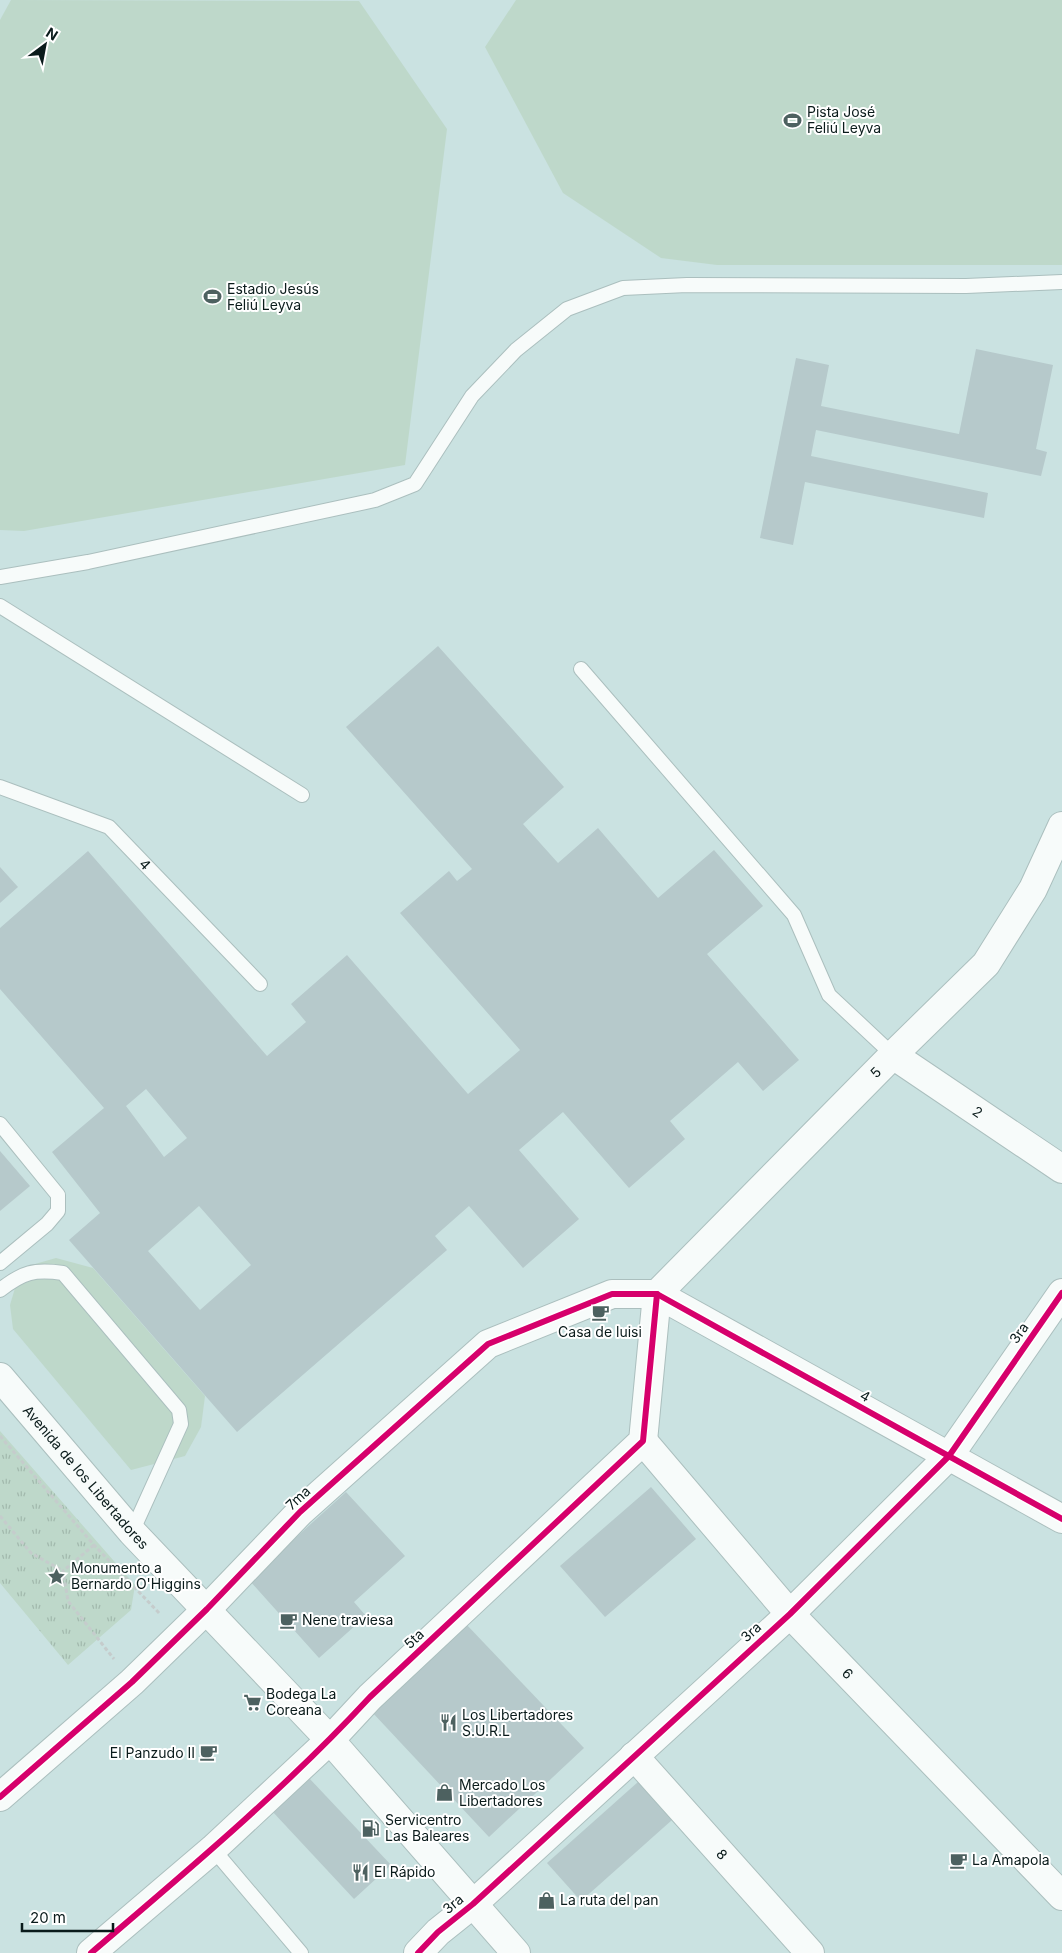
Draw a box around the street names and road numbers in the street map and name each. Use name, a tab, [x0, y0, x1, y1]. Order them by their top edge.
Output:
street label: 4	[136, 855, 155, 873]
street label: 5	[866, 1063, 884, 1081]
street label: 2	[970, 1102, 986, 1121]
street label: 3ra	[1005, 1319, 1032, 1347]
street label: 4	[857, 1386, 873, 1405]
street label: Avenida de los Libertadores	[20, 1402, 153, 1552]
street label: 7ma	[282, 1482, 313, 1513]
street label: 3ra	[737, 1618, 764, 1645]
street label: 5ta	[400, 1625, 427, 1652]
street label: 6	[839, 1664, 857, 1682]
street label: 8	[713, 1845, 732, 1863]
street label: 3ra	[439, 1890, 466, 1917]

